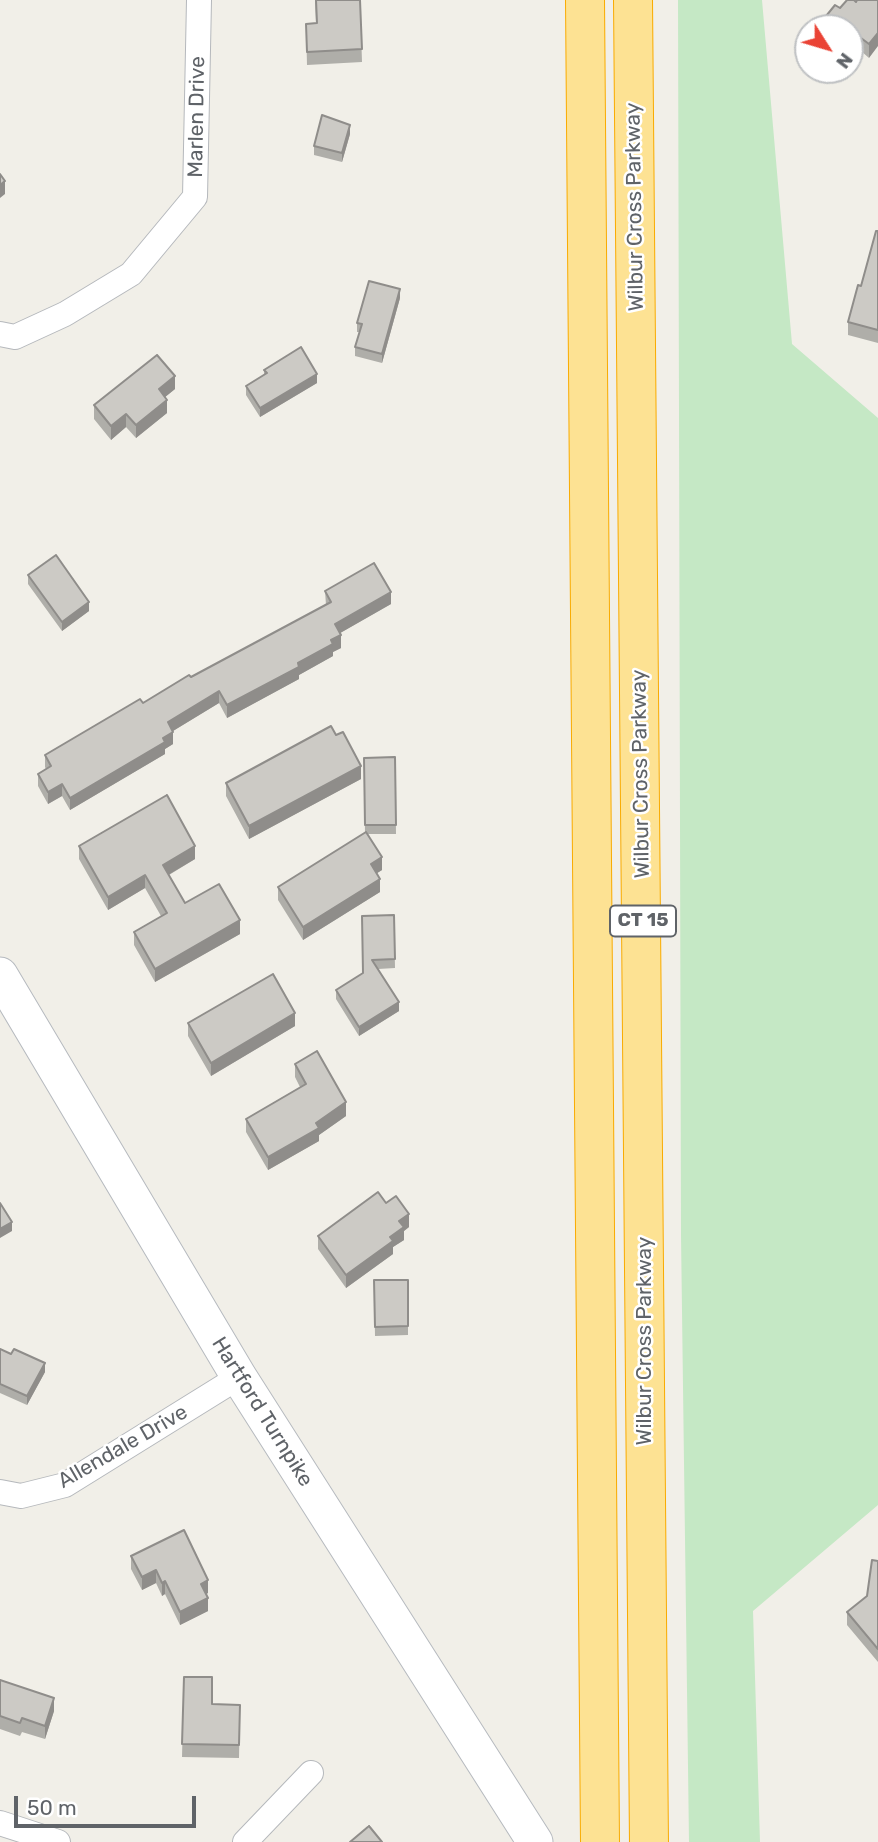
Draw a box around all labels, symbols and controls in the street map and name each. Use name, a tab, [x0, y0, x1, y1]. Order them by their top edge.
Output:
north arrow	[794, 14, 864, 84]
text: N	[831, 48, 858, 73]
street label: Marlen Drive	[183, 56, 211, 178]
street label: Wilbur Cross Parkway	[621, 102, 649, 312]
street label: Wilbur Cross Parkway	[627, 669, 655, 879]
road number: CT 15	[610, 906, 676, 937]
street label: Wilbur Cross Parkway	[632, 1237, 658, 1445]
street label: Hartford Turnpike	[206, 1333, 318, 1491]
street label: Allendale Drive	[54, 1400, 192, 1494]
scale bar	[18, 1783, 200, 1827]
text: 50 m	[27, 1795, 77, 1820]

